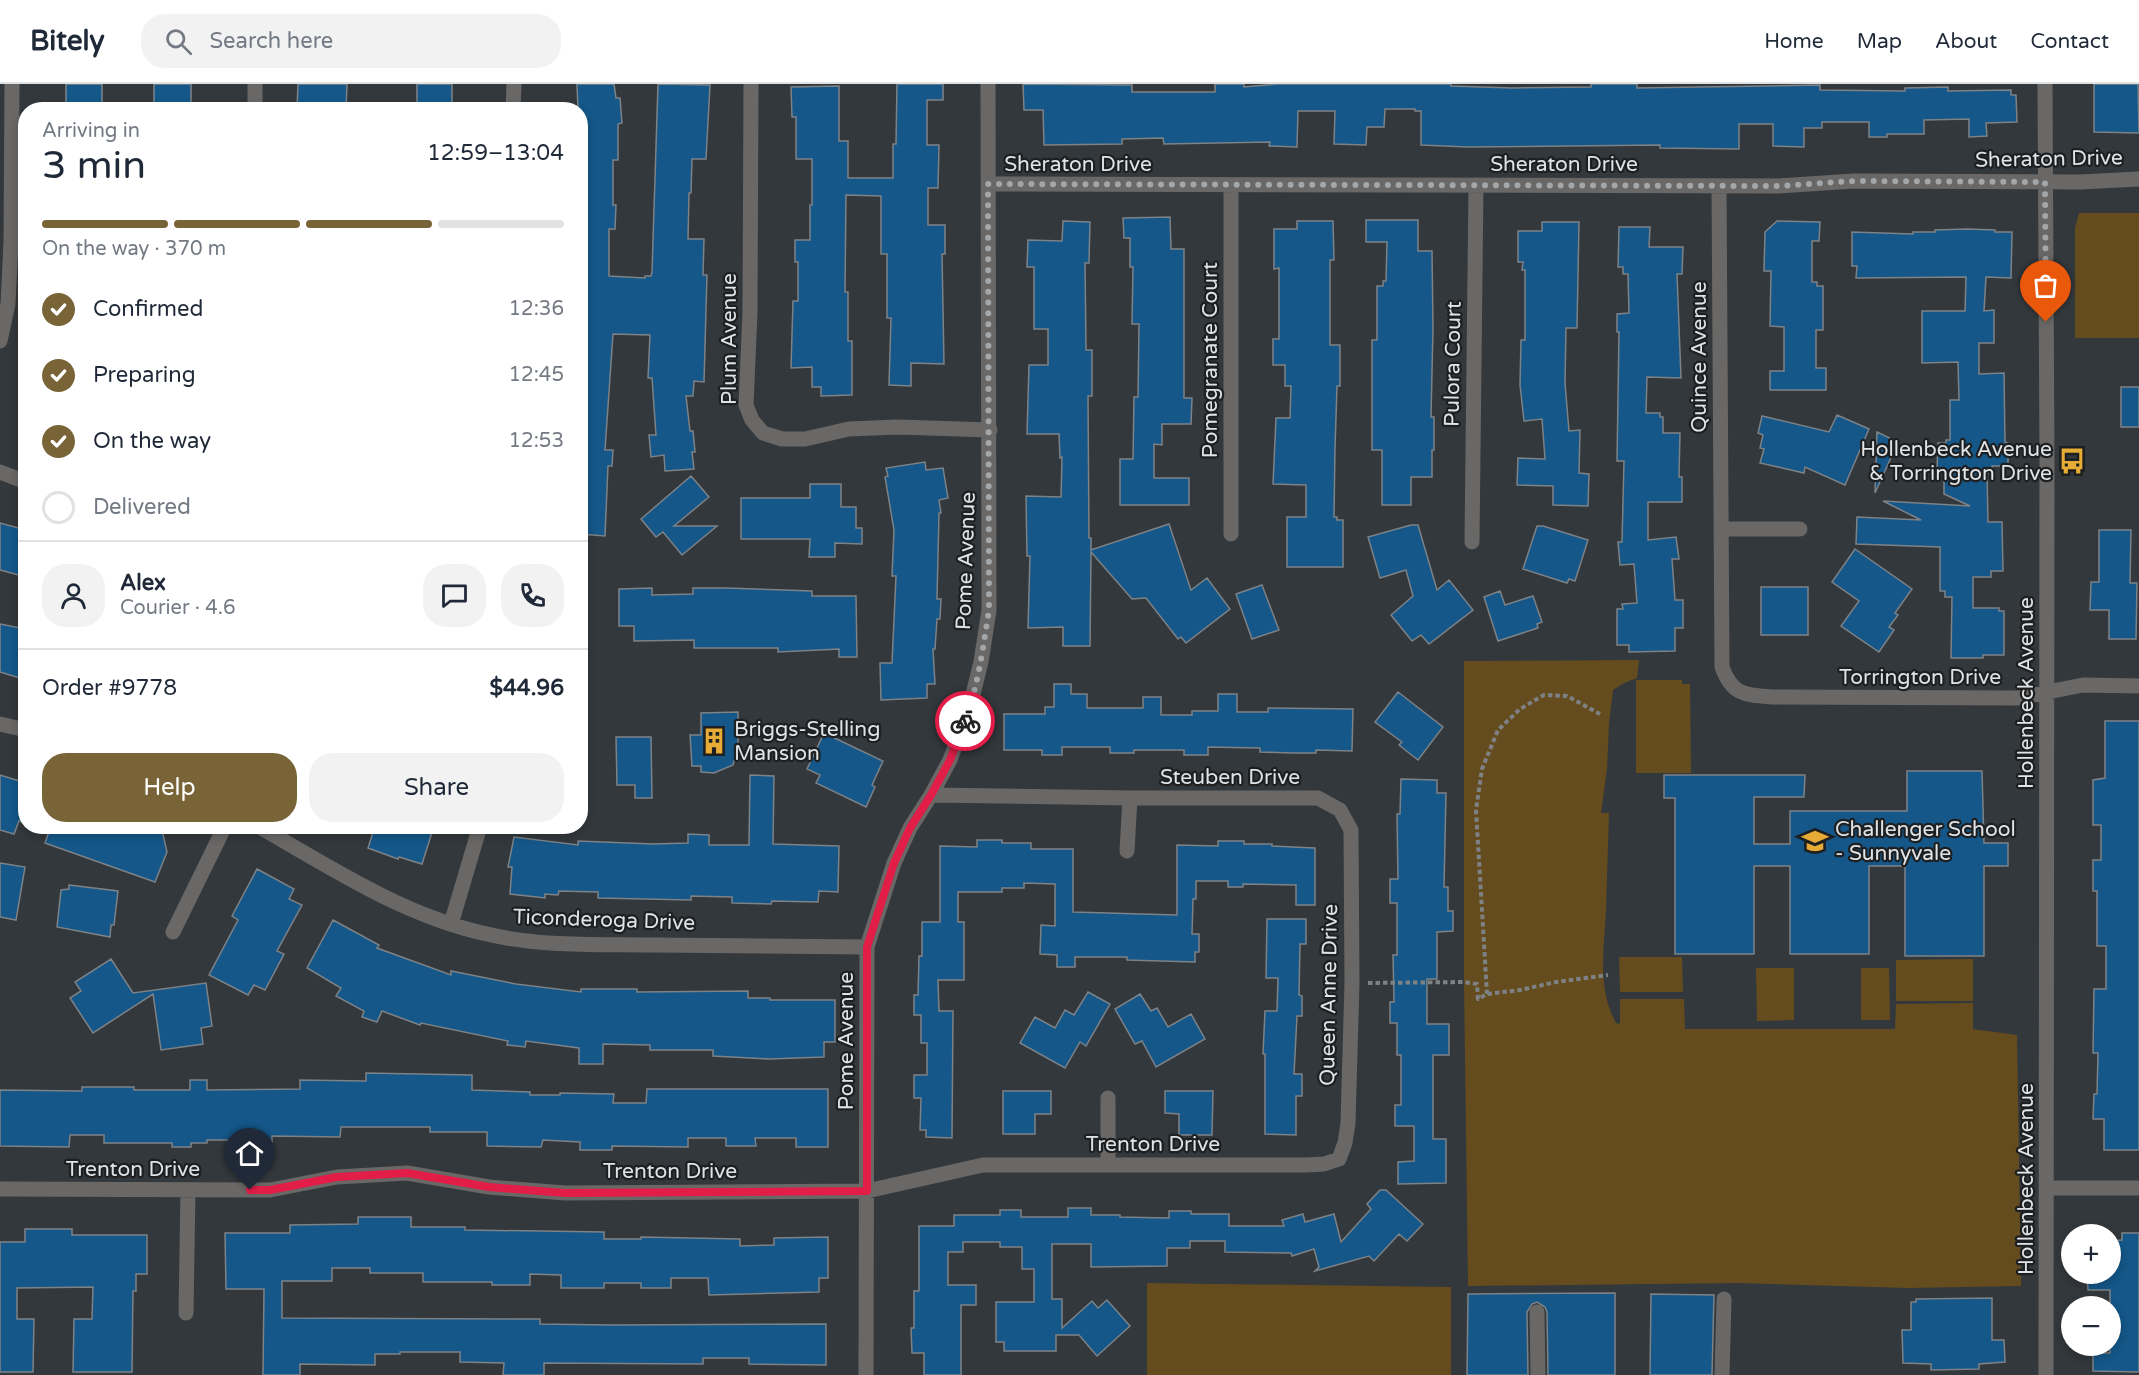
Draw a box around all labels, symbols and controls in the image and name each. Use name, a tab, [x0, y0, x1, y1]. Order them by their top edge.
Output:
search box	[141, 14, 561, 68]
text: Bitely	[30, 24, 105, 58]
icon: search	[162, 25, 195, 58]
text: Search here	[210, 28, 333, 54]
text: Home	[1764, 29, 1824, 54]
text: Map	[1857, 29, 1902, 54]
text: About	[1935, 29, 1997, 54]
text: Contact	[2030, 29, 2109, 54]
text: Arriving in	[42, 119, 140, 143]
text: 12:59–13:04	[427, 140, 564, 166]
text: 3 min	[42, 142, 146, 189]
street label: Sheraton Drive	[1975, 145, 2123, 173]
street label: Sheraton Drive	[1004, 152, 1152, 177]
street label: Sheraton Drive	[1490, 152, 1638, 177]
text: On the way · 370 m	[42, 237, 226, 261]
pin	[2020, 260, 2071, 322]
street label: Pomegranate Court	[1198, 262, 1223, 458]
icon: bag	[2029, 269, 2062, 302]
street label: Plum Avenue	[717, 273, 742, 405]
street label: Quince Avenue	[1687, 281, 1712, 433]
icon: check	[42, 293, 75, 326]
text: Confirmed	[93, 296, 203, 322]
text: 12:36	[509, 297, 564, 321]
street label: Pulora Court	[1439, 301, 1467, 427]
icon: check	[42, 359, 75, 392]
text: Preparing	[93, 362, 196, 388]
text: 12:45	[509, 363, 564, 387]
icon: check	[42, 425, 75, 458]
text: On the way	[93, 428, 211, 454]
text: 12:53	[509, 429, 564, 453]
place label: Hollenbeck Avenue & Torrington Drive	[1860, 437, 2052, 486]
bus stop icon: Hollenbeck Avenue & Torrington Drive	[2057, 446, 2087, 476]
street label: Pome Avenue	[951, 491, 981, 631]
text: Delivered	[93, 494, 191, 520]
button: person	[42, 564, 105, 627]
button: chat	[423, 564, 486, 627]
button: phone	[501, 564, 564, 627]
text: Alex	[120, 570, 166, 596]
text: Courier · 4.6	[120, 596, 235, 620]
street label: Hollenbeck Avenue	[2014, 597, 2039, 789]
street label: Torrington Drive	[1839, 665, 2001, 690]
text: Order #9778	[42, 675, 177, 701]
text: $44.96	[489, 675, 564, 701]
courier	[935, 691, 995, 751]
icon: bike	[949, 705, 982, 738]
place label: Briggs-Stelling Mansion	[734, 717, 880, 766]
building icon: Briggs-Stelling Mansion	[699, 726, 729, 756]
button: Help	[42, 753, 297, 822]
button: Share	[309, 753, 564, 822]
street label: Steuben Drive	[1160, 765, 1300, 790]
place label: Challenger School - Sunnyvale	[1835, 817, 2016, 866]
school or university icon: Challenger School - Sunnyvale	[1800, 826, 1830, 856]
street label: Ticonderoga Drive	[512, 904, 696, 936]
street label: Queen Anne Drive	[1315, 904, 1343, 1086]
street label: Pome Avenue	[834, 972, 859, 1110]
street label: Hollenbeck Avenue	[2014, 1083, 2039, 1275]
pin	[224, 1128, 275, 1190]
street label: Trenton Drive	[1086, 1132, 1220, 1157]
icon: home	[233, 1137, 266, 1170]
street label: Trenton Drive	[66, 1157, 200, 1182]
street label: Trenton Drive	[603, 1159, 737, 1184]
map controls	[2061, 1224, 2121, 1356]
button: +	[2061, 1224, 2121, 1284]
button: −	[2061, 1296, 2121, 1356]

